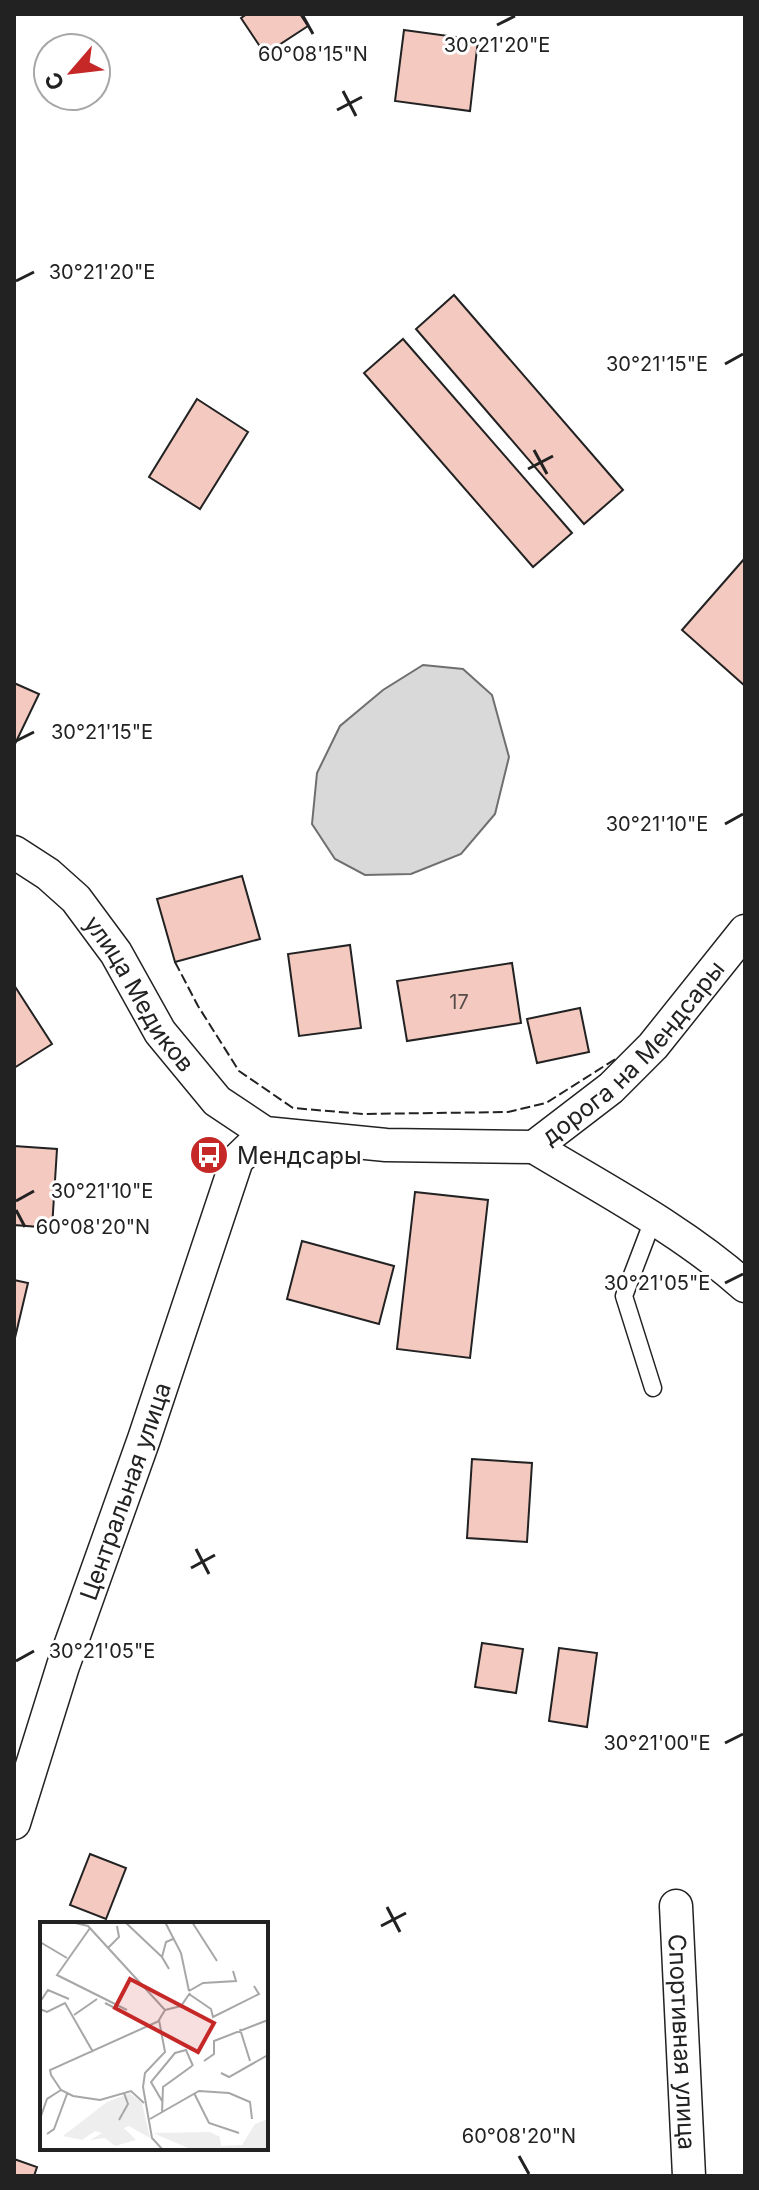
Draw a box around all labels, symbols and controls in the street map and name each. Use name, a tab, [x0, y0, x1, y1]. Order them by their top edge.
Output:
north arrow	[32, 32, 112, 112]
text: 30°21'20"E	[444, 33, 550, 57]
text: 60°08'15"N	[258, 42, 368, 66]
text: С	[39, 68, 70, 95]
text: 30°21'20"E	[49, 260, 155, 284]
text: 30°21'15"E	[606, 352, 708, 376]
text: 30°21'15"E	[51, 720, 153, 744]
text: 30°21'10"E	[606, 812, 708, 836]
street label: улица Медиков	[78, 909, 201, 1077]
street label: дорога на Мендсары	[536, 955, 730, 1150]
house number: 17	[449, 990, 469, 1014]
bus stop icon: Мендсары	[188, 1134, 230, 1176]
place label: Мендсары	[237, 1141, 362, 1170]
text: 30°21'10"E	[51, 1179, 153, 1203]
text: 60°08'20"N	[36, 1215, 150, 1239]
text: 30°21'05"E	[604, 1271, 710, 1295]
street label: Центральная улица	[73, 1379, 176, 1604]
text: 30°21'05"E	[49, 1639, 155, 1663]
text: 30°21'00"E	[604, 1731, 710, 1755]
inset map	[40, 1922, 268, 2150]
street label: Спортивная улица	[663, 1933, 702, 2150]
text: 60°08'20"N	[462, 2124, 576, 2148]

